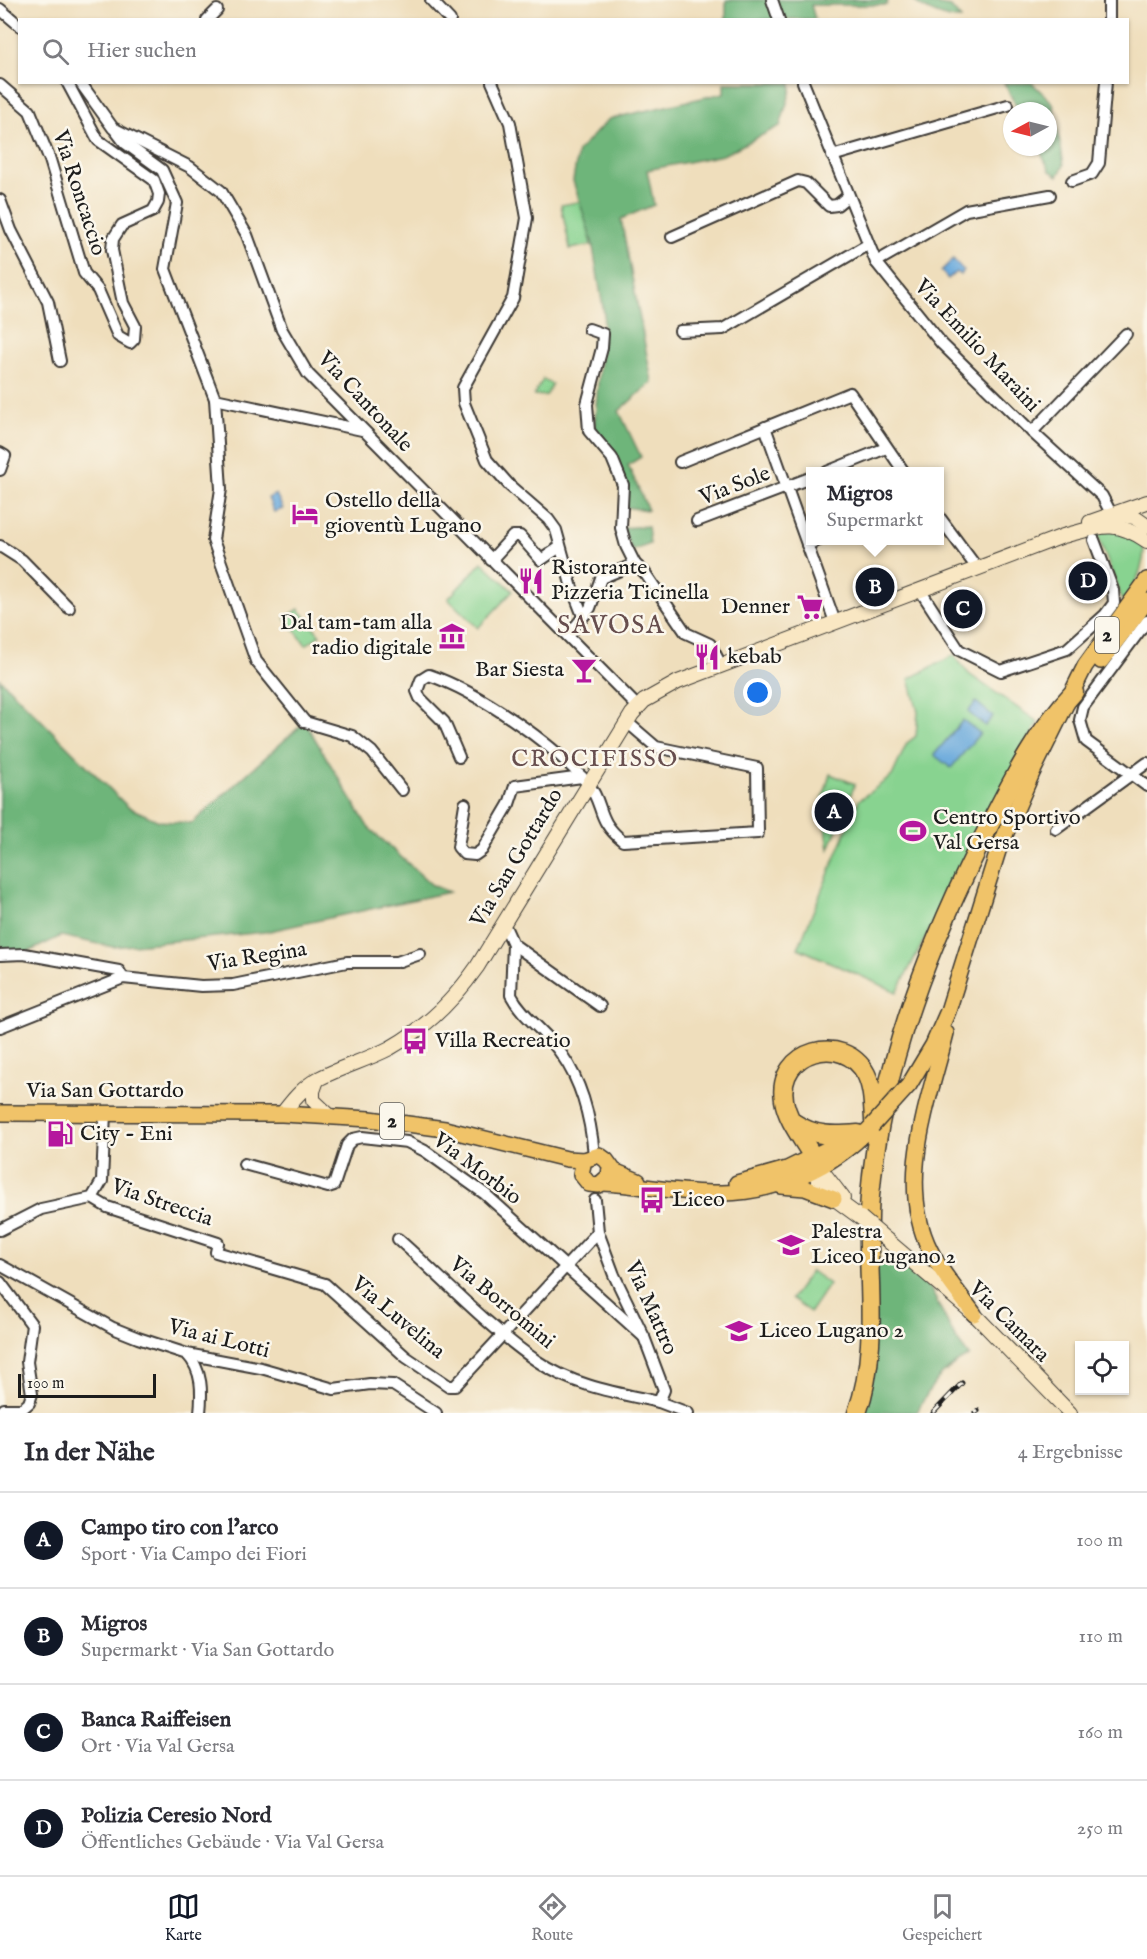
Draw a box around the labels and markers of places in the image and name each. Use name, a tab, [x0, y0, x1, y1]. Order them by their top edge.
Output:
place label: Ostello della gioventù Lugano	[325, 487, 482, 540]
hotel icon: Ostello della gioventù Lugano	[290, 499, 320, 529]
place label: Ristorante Pizzeria Ticinella	[551, 554, 709, 607]
pin: D	[1068, 558, 1108, 604]
pin: B	[856, 564, 894, 610]
restaurant icon: Ristorante Pizzeria Ticinella	[516, 566, 546, 596]
pin: C	[944, 586, 982, 632]
supermarket icon: Denner	[795, 592, 825, 622]
place label: Denner	[721, 593, 790, 621]
place label: Dal tam-tam alla radio digitale	[280, 609, 432, 662]
museum icon: Dal tam-tam alla radio digitale	[437, 621, 467, 651]
restaurant icon: kebab	[692, 642, 722, 672]
place label: kebab	[727, 643, 782, 671]
bar icon: Bar Siesta	[569, 655, 599, 685]
place label: Bar Siesta	[475, 656, 564, 684]
pin: A	[814, 790, 854, 834]
place label: Centro Sportivo Val Gersa	[932, 804, 1081, 857]
sports icon: Centro Sportivo Val Gersa	[898, 816, 928, 846]
bus stop icon: Villa Recreatio	[400, 1026, 430, 1056]
place label: Villa Recreatio	[434, 1027, 571, 1055]
fuel station icon: City - Eni	[45, 1119, 75, 1149]
place label: City - Eni	[80, 1120, 173, 1148]
bus stop icon: Liceo	[637, 1185, 667, 1215]
place label: Liceo	[672, 1186, 725, 1214]
place label: Palestra Liceo Lugano 2	[811, 1218, 956, 1271]
school or university icon: Palestra Liceo Lugano 2	[776, 1230, 806, 1260]
school or university icon: Liceo Lugano 2	[724, 1316, 754, 1346]
place label: Liceo Lugano 2	[759, 1317, 904, 1345]

